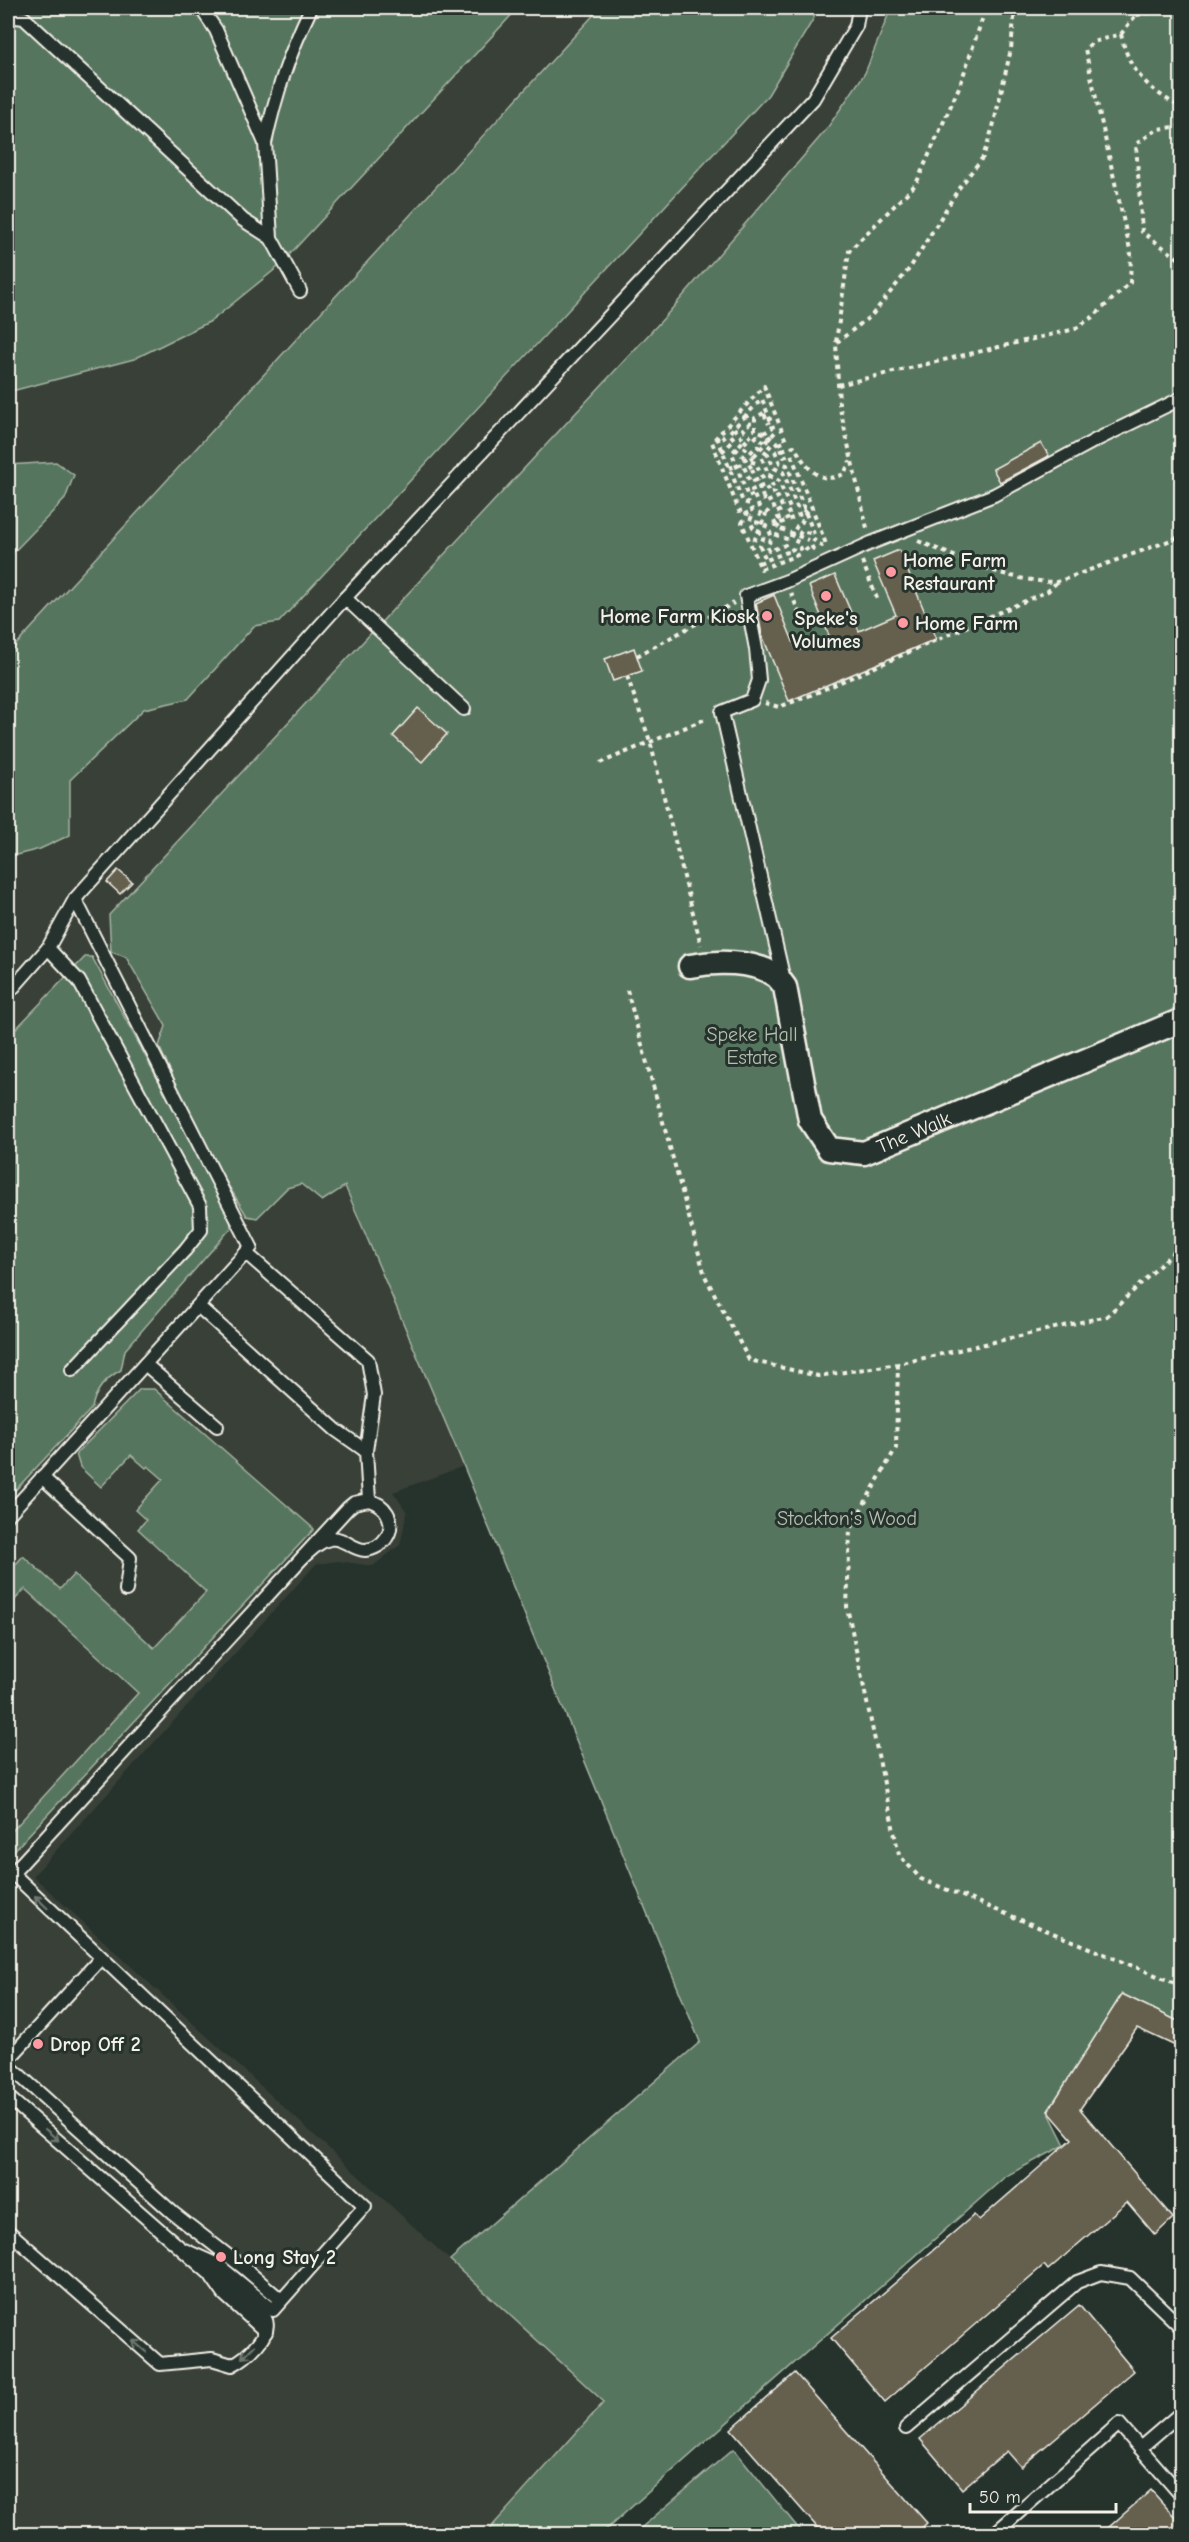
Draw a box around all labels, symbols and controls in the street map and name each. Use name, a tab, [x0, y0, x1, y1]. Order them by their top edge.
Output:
place label: Home Farm Restaurant	[903, 549, 1006, 595]
marker: Home Farm Restaurant	[884, 565, 898, 579]
marker: Speke's Volumes	[819, 589, 833, 603]
place label: Home Farm Kiosk	[600, 605, 755, 628]
place label: Speke's Volumes	[791, 607, 861, 653]
marker: Home Farm Kiosk	[760, 609, 774, 623]
place label: Home Farm	[915, 612, 1018, 635]
marker: Home Farm	[896, 616, 910, 630]
park label: Speke Hall Estate	[706, 1023, 798, 1069]
street label: The Walk	[873, 1107, 955, 1158]
park label: Stockton's Wood	[777, 1507, 917, 1530]
one-way arrow	[34, 1895, 49, 1909]
place label: Drop Off 2	[50, 2033, 141, 2056]
marker: Drop Off 2	[31, 2037, 45, 2051]
one-way arrow	[44, 2128, 59, 2142]
place label: Long Stay 2	[233, 2246, 336, 2269]
marker: Long Stay 2	[214, 2250, 228, 2264]
one-way arrow	[132, 2339, 147, 2353]
one-way arrow	[241, 2344, 256, 2359]
scale bar	[970, 2476, 1116, 2514]
text: 50 m	[979, 2487, 1021, 2508]

